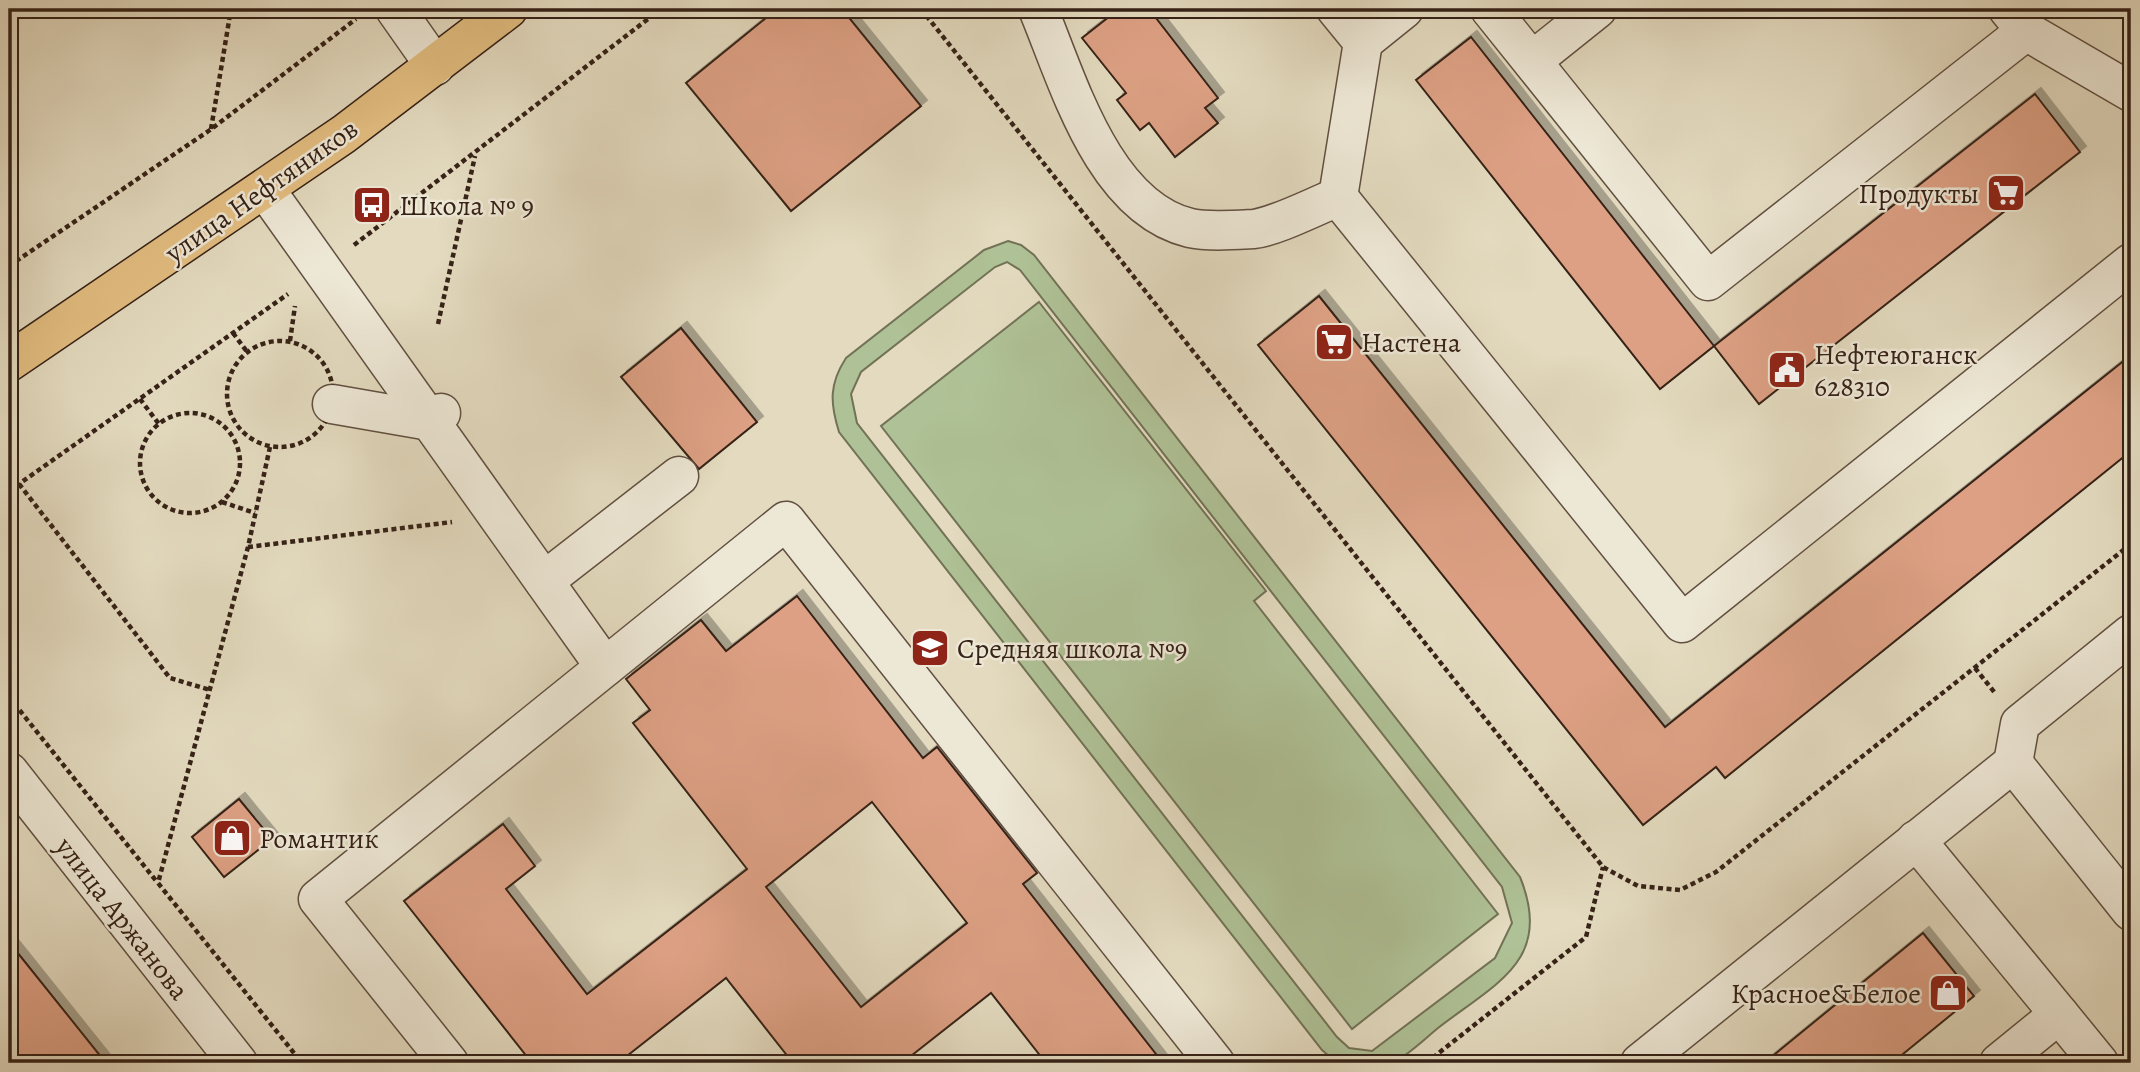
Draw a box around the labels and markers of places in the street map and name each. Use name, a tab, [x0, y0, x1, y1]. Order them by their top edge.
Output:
supermarket icon: Продукты	[1985, 172, 2027, 214]
place label: Продукты	[1858, 175, 1979, 213]
bus stop icon: Школа № 9	[351, 184, 393, 226]
place label: Школа № 9	[399, 187, 534, 225]
supermarket icon: Настена	[1313, 321, 1355, 363]
place label: Настена	[1361, 324, 1461, 362]
place label: Нефтеюганск 628310	[1814, 336, 1978, 406]
public building icon: Нефтеюганск 628310	[1766, 349, 1808, 391]
school or university icon: Средняя школа №9	[909, 627, 951, 669]
place label: Средняя школа №9	[957, 630, 1187, 668]
shop icon: Романтик	[211, 817, 253, 859]
place label: Романтик	[259, 820, 379, 858]
shop icon: Красное&Белое	[1927, 972, 1969, 1014]
place label: Красное&Белое	[1731, 975, 1921, 1013]

